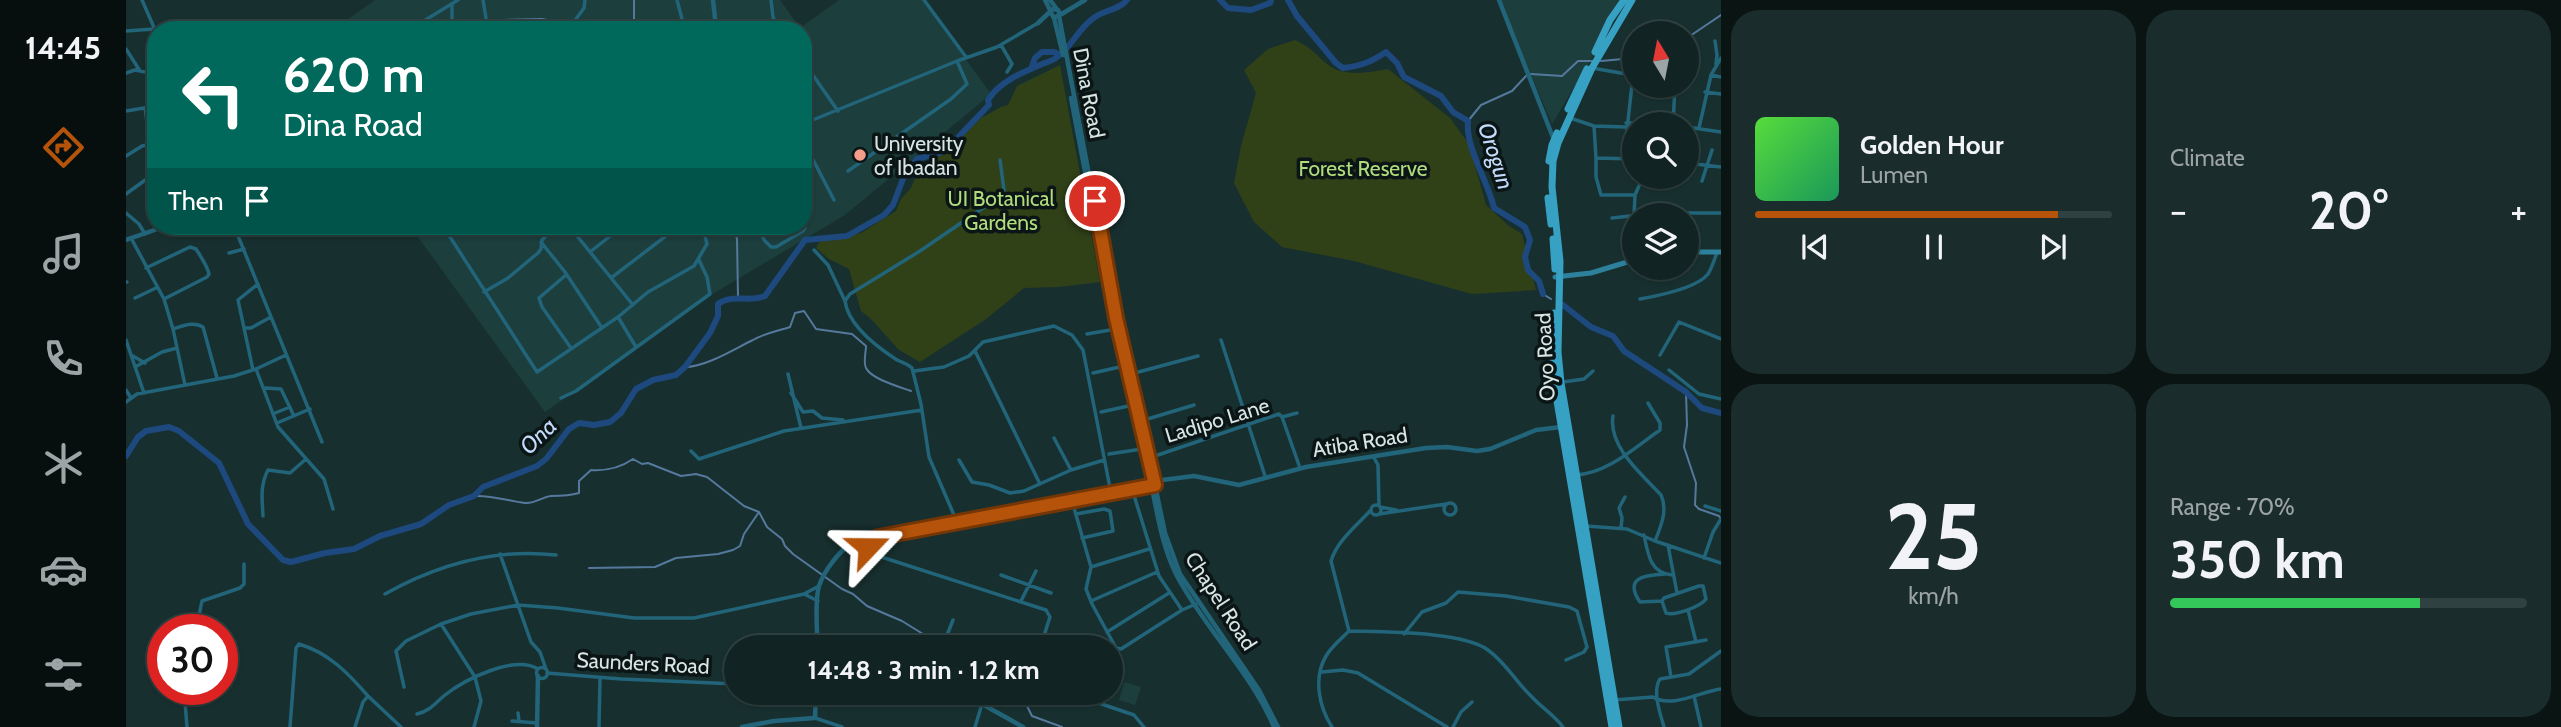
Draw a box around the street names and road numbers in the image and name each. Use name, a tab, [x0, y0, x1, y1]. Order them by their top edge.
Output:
street label: Dina Road	[1068, 46, 1110, 140]
street label: Oyo Road	[1530, 312, 1560, 402]
street label: Ladipo Lane	[1162, 392, 1272, 448]
street label: Atiba Road	[1311, 422, 1409, 462]
street label: Chapel Road	[1180, 547, 1262, 655]
street label: Saunders Road	[576, 647, 710, 679]

